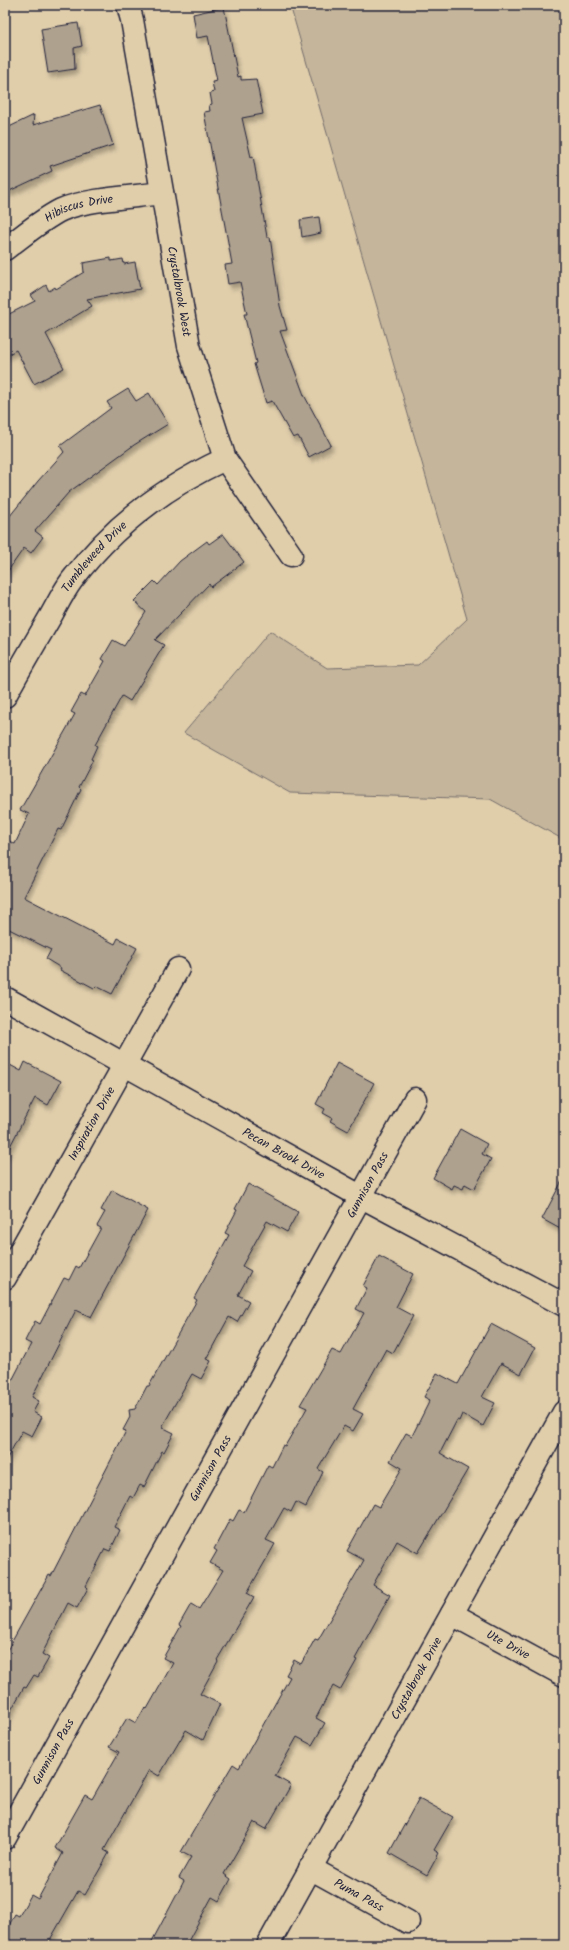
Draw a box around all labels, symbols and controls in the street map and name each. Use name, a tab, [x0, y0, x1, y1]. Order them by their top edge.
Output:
street label: Hibiscus Drive	[40, 189, 115, 227]
street label: Crystalbrook West	[162, 245, 197, 338]
street label: Tumbleweed Drive	[56, 516, 132, 596]
street label: Inspiration Drive	[63, 1082, 120, 1164]
street label: Pecan Brook Drive	[239, 1123, 329, 1184]
street label: Gunnison Pass	[341, 1148, 393, 1221]
street label: Gunnison Pass	[184, 1432, 236, 1505]
street label: Ute Drive	[483, 1625, 534, 1665]
street label: Crystalbrook Drive	[385, 1633, 447, 1723]
street label: Gunnison Pass	[27, 1715, 79, 1788]
street label: Puma Pass	[330, 1873, 388, 1917]

